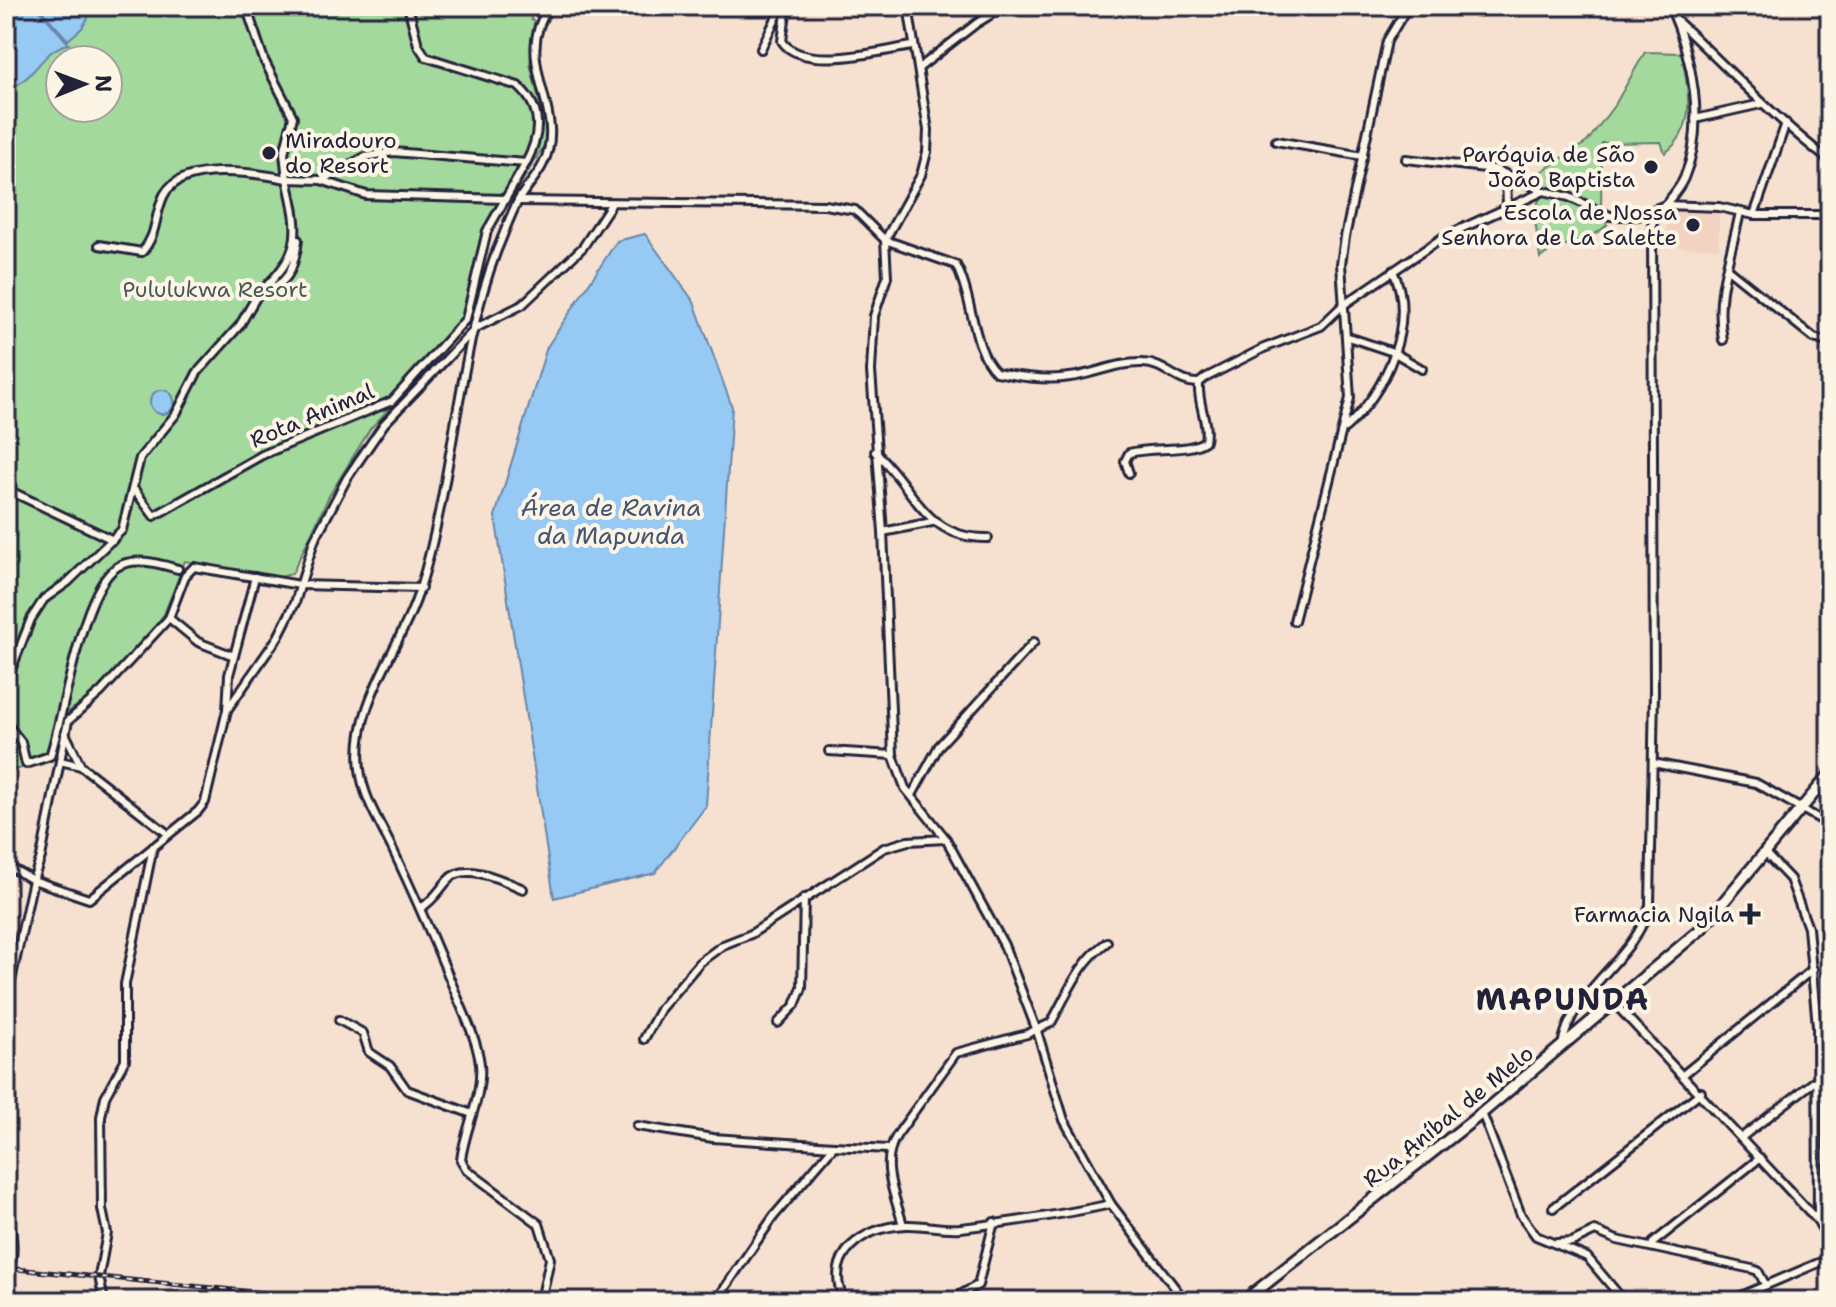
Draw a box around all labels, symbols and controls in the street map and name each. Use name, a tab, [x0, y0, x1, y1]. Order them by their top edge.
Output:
north arrow	[44, 44, 124, 124]
text: N	[89, 75, 118, 93]
place label: Miradouro do Resort	[285, 126, 397, 180]
place label: Paróquia de São João Baptista	[1462, 140, 1635, 194]
marker: Miradouro do Resort	[260, 144, 278, 162]
marker: Paróquia de São João Baptista	[1642, 158, 1660, 176]
place label: Escola de Nossa Senhora de La Salette	[1441, 198, 1677, 252]
marker: Escola de Nossa Senhora de La Salette	[1684, 216, 1702, 234]
park label: Pululukwa Resort	[122, 275, 308, 304]
street label: Rota Animal	[246, 376, 379, 455]
water label: Área de Ravina da Mapunda	[521, 492, 701, 552]
place label: Farmacia Ngila	[1574, 900, 1734, 929]
marker: Farmacia Ngila	[1741, 905, 1759, 923]
district label: MAPUNDA	[1476, 979, 1650, 1020]
street label: Rua Aníbal de Melo	[1357, 1039, 1539, 1194]

